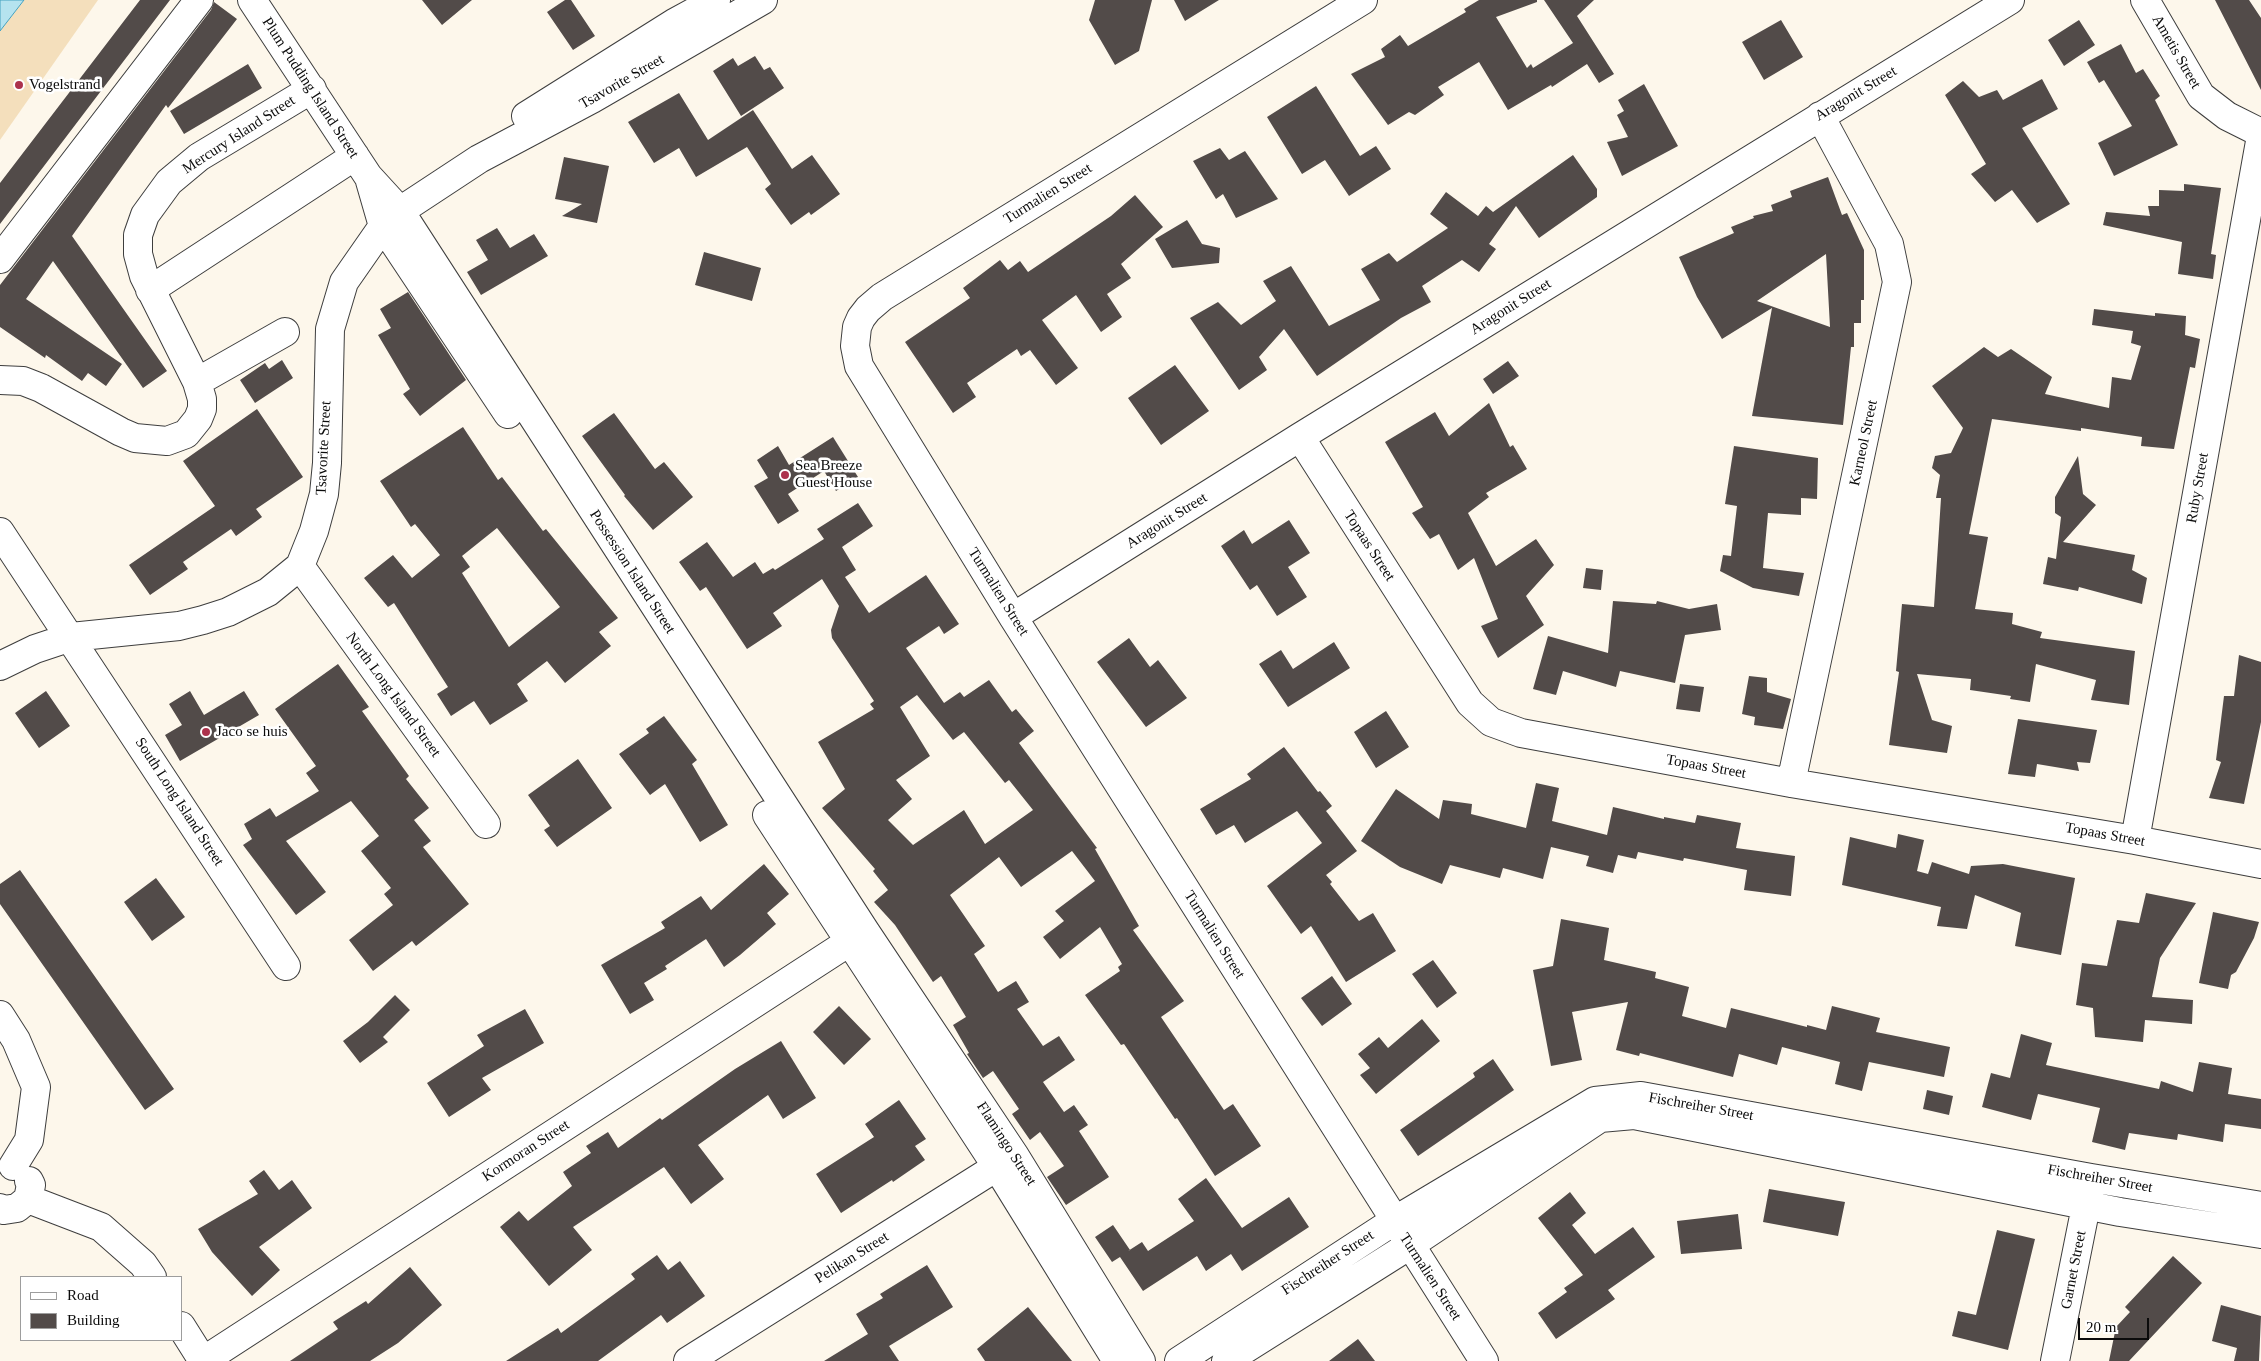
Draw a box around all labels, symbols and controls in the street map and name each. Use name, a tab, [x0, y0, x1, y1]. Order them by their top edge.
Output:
street label: Ametis Street	[2148, 12, 2204, 92]
street label: Plum Pudding Island Street	[258, 14, 362, 162]
street label: Tsavorite Street	[577, 51, 667, 113]
street label: Aragonit Street	[1812, 63, 1900, 125]
place label: Vogelstrand	[29, 76, 100, 94]
marker: Vogelstrand	[13, 79, 25, 91]
street label: Mercury Island Street	[179, 92, 299, 178]
street label: Turmalien Street	[1001, 160, 1095, 228]
street label: Aragonit Street	[1467, 275, 1555, 339]
street label: Karneol Street	[1846, 399, 1882, 487]
street label: Tsavorite Street	[313, 400, 335, 496]
street label: Ruby Street	[2183, 451, 2213, 525]
place label: Sea Breeze Guest House	[795, 457, 872, 492]
marker: Sea Breeze Guest House	[779, 469, 791, 481]
street label: Aragonit Street	[1123, 489, 1211, 553]
street label: Possession Island Street	[585, 507, 679, 637]
street label: Topaas Street	[1339, 507, 1399, 585]
street label: Turmalien Street	[964, 545, 1032, 639]
street label: North Long Island Street	[342, 629, 444, 761]
place label: Jaco se huis	[216, 723, 288, 741]
marker: Jaco se huis	[200, 726, 212, 738]
street label: South Long Island Street	[131, 734, 227, 870]
street label: Topaas Street	[1665, 751, 1747, 783]
street label: Topaas Street	[2064, 819, 2146, 851]
street label: Turmalien Street	[1180, 888, 1248, 982]
street label: Fischreiher Street	[1647, 1089, 1755, 1125]
street label: Flamingo Street	[972, 1099, 1040, 1189]
street label: Kormoran Street	[479, 1116, 573, 1186]
street label: Fischreiher Street	[2046, 1161, 2154, 1197]
street label: Fischreiher Street	[1279, 1227, 1377, 1299]
street label: Pelikan Street	[812, 1228, 892, 1288]
street label: Garnet Street	[2058, 1229, 2090, 1311]
street label: Turmalien Street	[1395, 1230, 1465, 1324]
legend	[20, 1276, 182, 1341]
text: Road	[67, 1287, 99, 1303]
scale bar	[2081, 1308, 2152, 1340]
text: Building	[67, 1312, 120, 1328]
text: 20 m	[2086, 1319, 2116, 1335]

